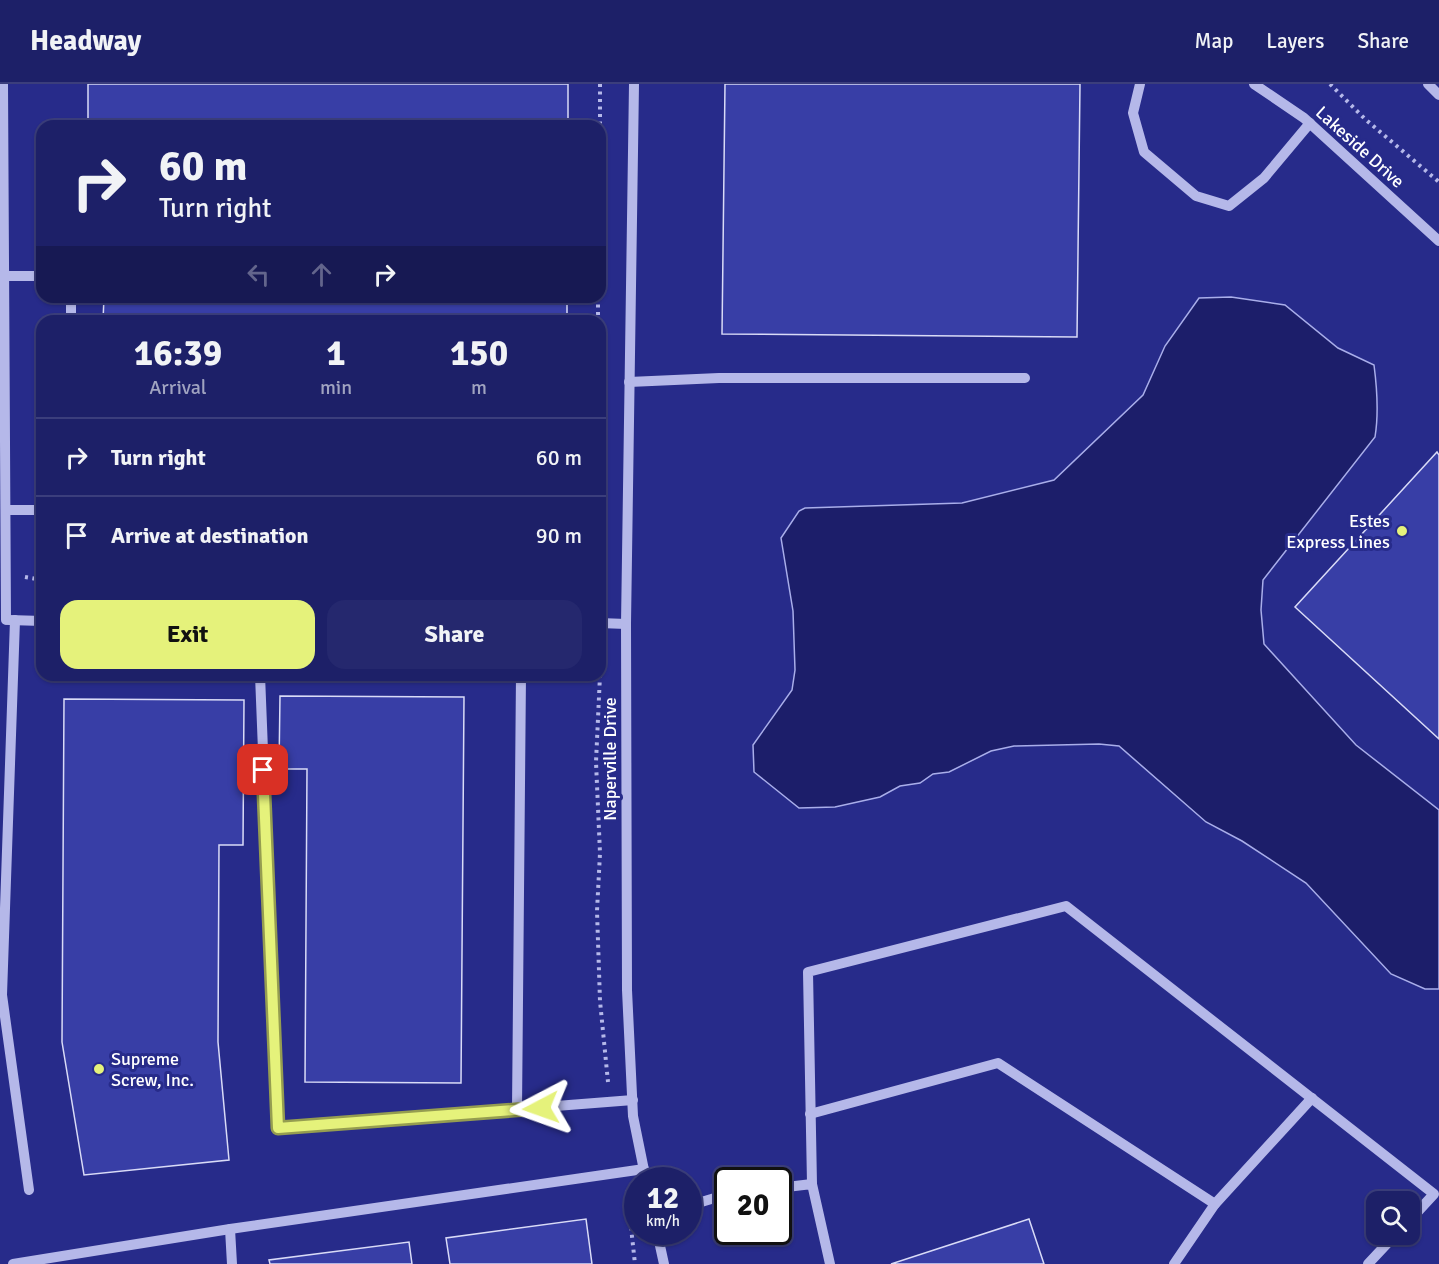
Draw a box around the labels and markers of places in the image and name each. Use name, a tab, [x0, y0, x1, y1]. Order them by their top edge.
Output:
place label: Estes Express Lines	[1286, 510, 1390, 553]
marker: Estes Express Lines	[1395, 524, 1409, 538]
pin	[237, 744, 288, 795]
place label: Supreme Screw, Inc.	[111, 1048, 194, 1091]
marker: Supreme Screw, Inc.	[92, 1062, 106, 1076]

